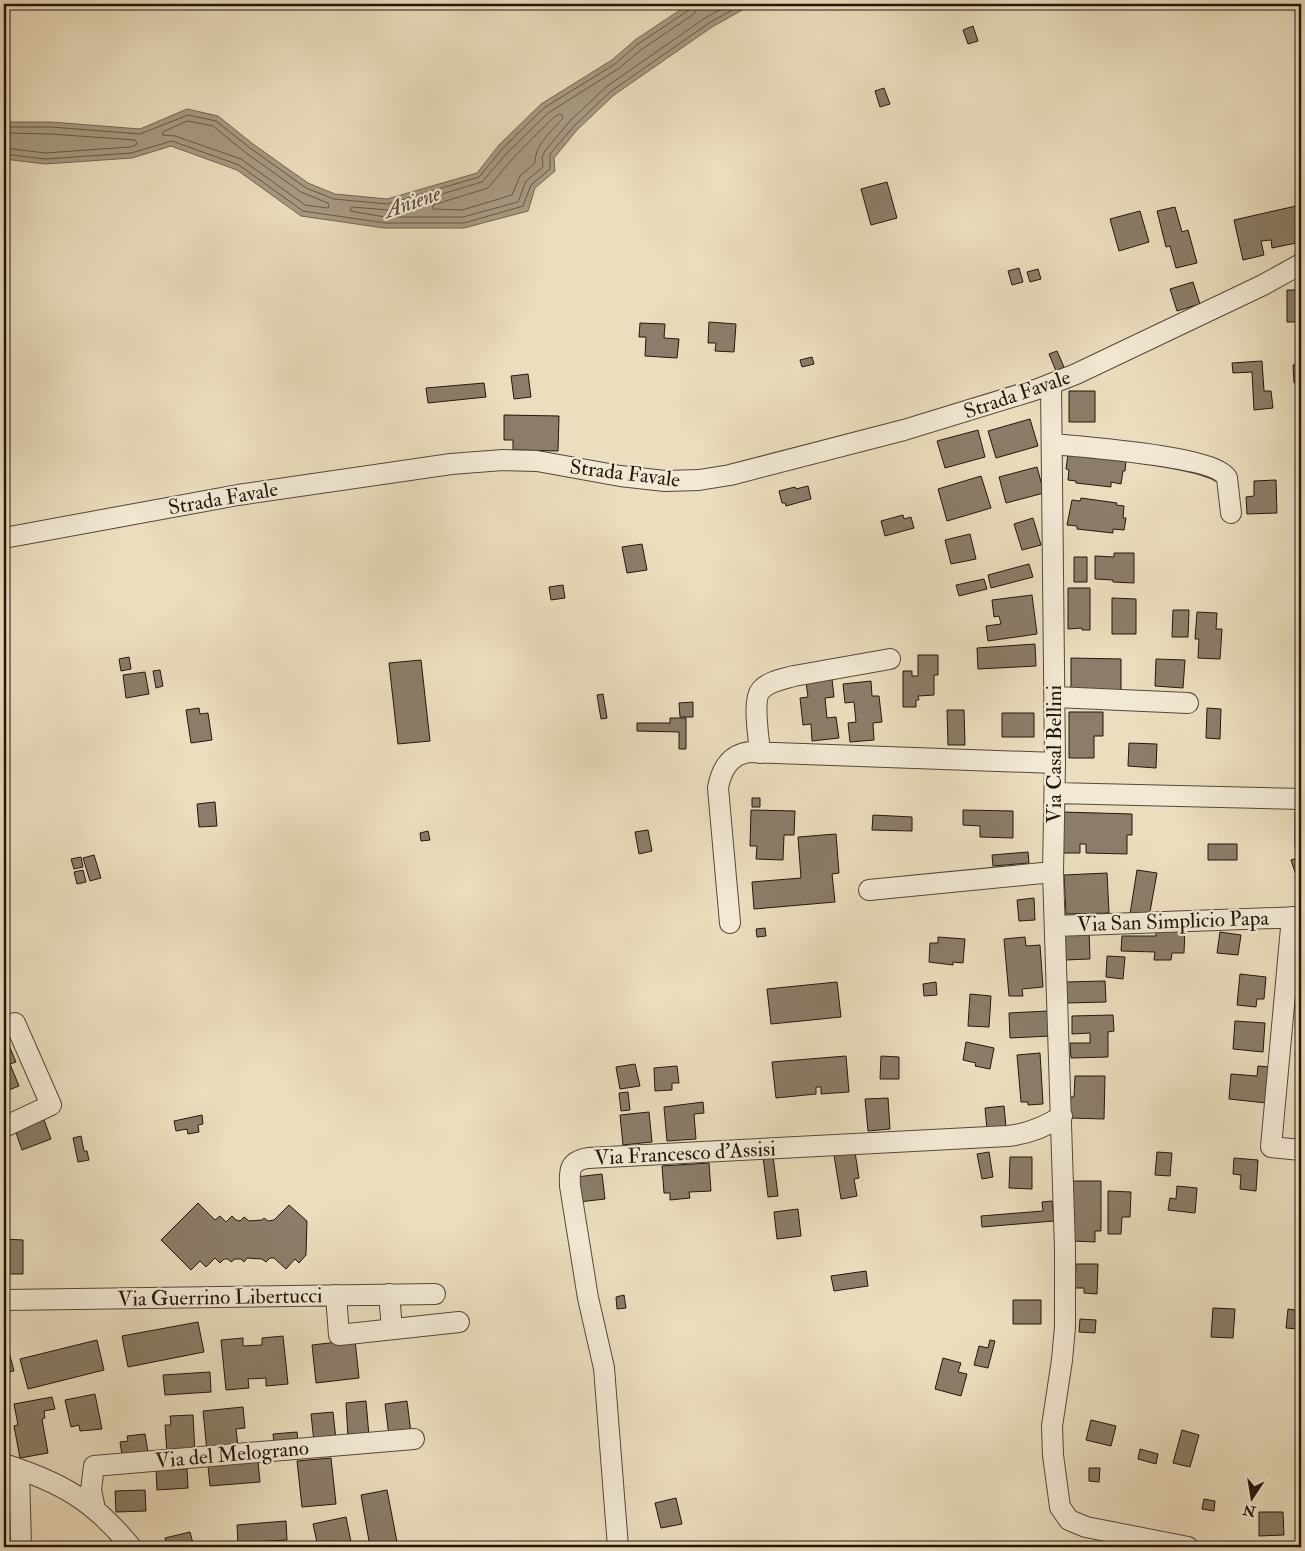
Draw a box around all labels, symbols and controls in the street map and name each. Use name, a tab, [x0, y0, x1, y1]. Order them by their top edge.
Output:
water label: Aniene	[378, 179, 445, 225]
street label: Strada Favale	[960, 364, 1074, 425]
street label: Strada Favale	[568, 453, 682, 494]
street label: Strada Favale	[166, 476, 280, 521]
street label: Via Casal Bellini	[1041, 684, 1068, 823]
street label: Via San Simplicio Papa	[1077, 905, 1270, 938]
street label: Via Francesco d'Assisi	[594, 1135, 777, 1172]
street label: Via Guerrino Libertucci	[117, 1282, 323, 1313]
street label: Via del Melograno	[154, 1434, 310, 1475]
north arrow	[1228, 1474, 1278, 1524]
text: N	[1241, 1501, 1258, 1520]

